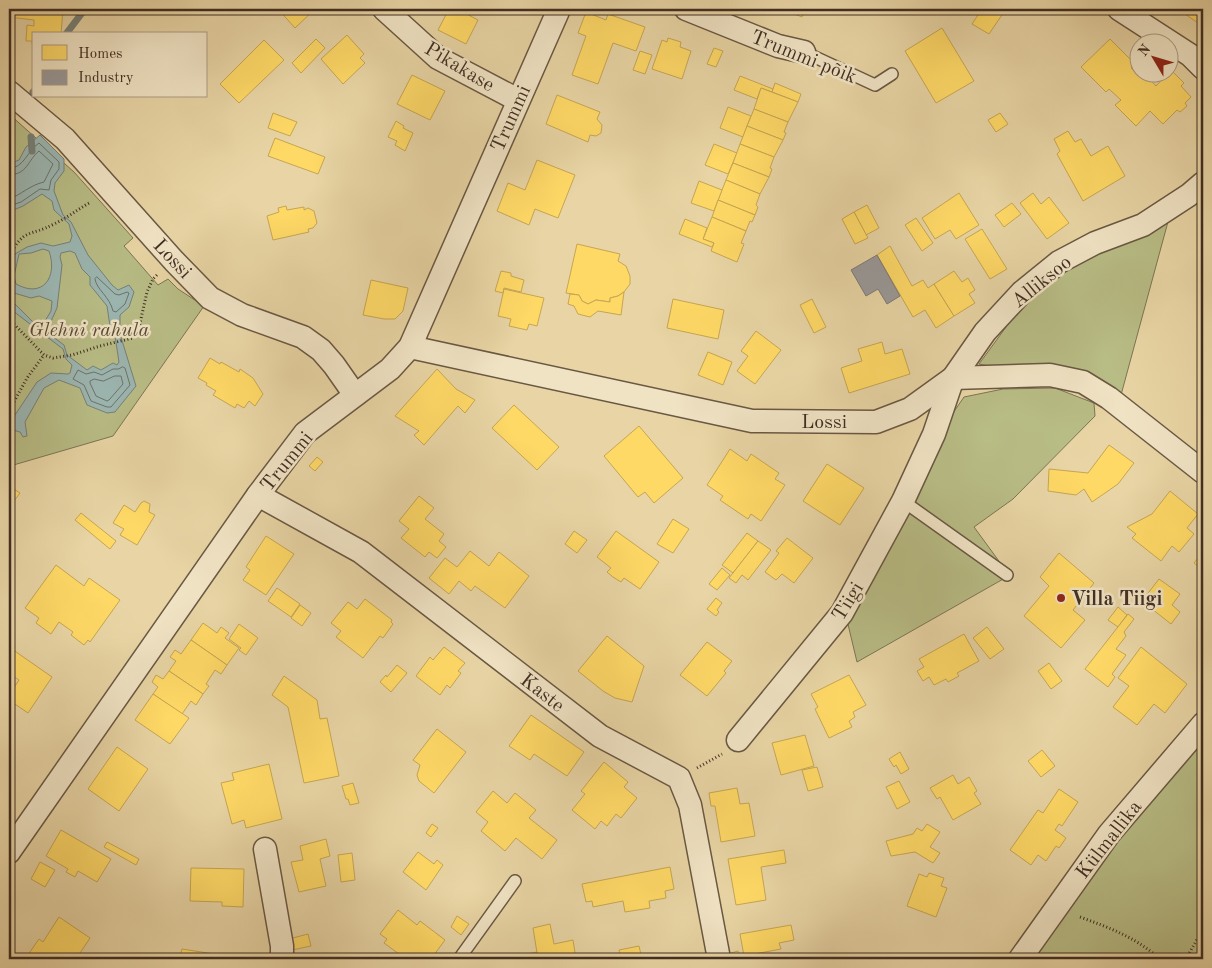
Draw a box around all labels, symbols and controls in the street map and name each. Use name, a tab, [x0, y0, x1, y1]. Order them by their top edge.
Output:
street label: Trummi põik	[748, 28, 859, 88]
legend	[32, 32, 208, 98]
north arrow	[1130, 32, 1180, 82]
street label: Pikakase	[421, 39, 497, 96]
text: N	[1136, 42, 1154, 59]
text: Homes	[78, 47, 123, 62]
text: Industry	[78, 71, 134, 86]
street label: Trummi	[488, 83, 535, 155]
street label: Lossi	[149, 236, 195, 283]
street label: Alliksoo	[1009, 253, 1076, 312]
park label: Glehni rahula	[29, 321, 149, 341]
street label: Lossi	[801, 413, 847, 433]
street label: Trummi	[258, 429, 317, 496]
street label: Tiigi	[829, 579, 868, 625]
place label: Villa Tiigi	[1071, 590, 1162, 610]
marker: Villa Tiigi	[1055, 592, 1067, 604]
street label: Kaste	[516, 670, 568, 717]
street label: Külmallika	[1073, 797, 1146, 883]

